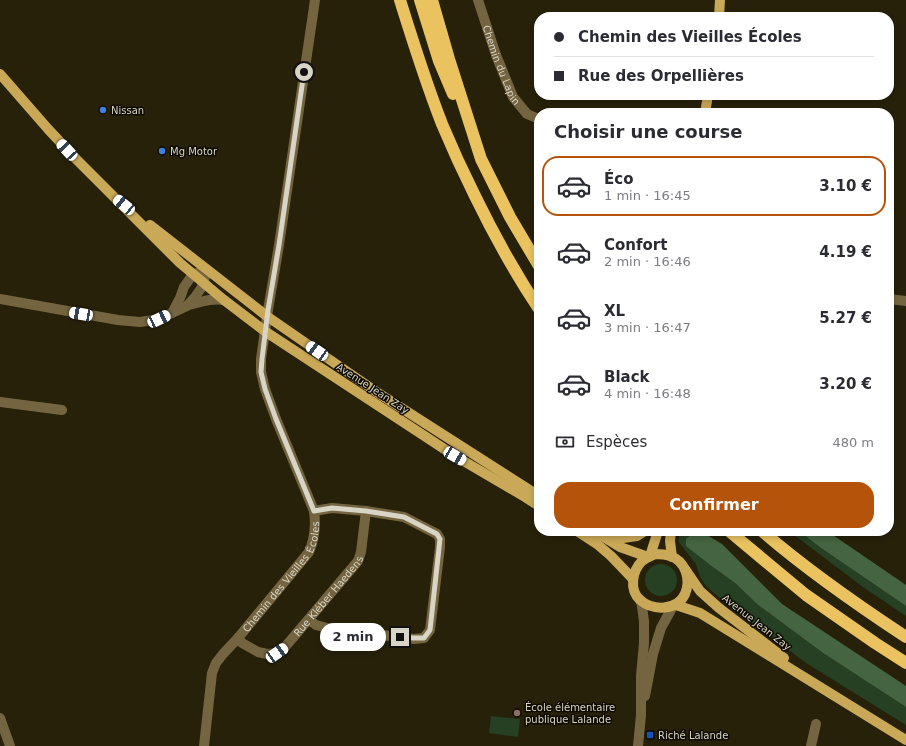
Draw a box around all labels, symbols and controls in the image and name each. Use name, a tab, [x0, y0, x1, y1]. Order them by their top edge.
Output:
street label: Chemin du Lapin	[481, 24, 522, 107]
text: Chemin des Vieilles Écoles	[578, 28, 802, 46]
route start	[295, 63, 313, 81]
text: Rue des Orpellières	[578, 67, 744, 85]
marker: Nissan	[98, 105, 108, 115]
place label: Nissan	[111, 105, 144, 116]
text: Choisir une course	[554, 121, 742, 142]
car	[54, 137, 80, 163]
marker: Mg Motor	[157, 146, 167, 156]
place label: Mg Motor	[170, 146, 218, 157]
icon: car	[556, 168, 592, 204]
text: Éco	[604, 170, 633, 188]
text: 3.10 €	[819, 177, 872, 195]
text: 1 min · 16:45	[604, 188, 691, 203]
car	[111, 193, 137, 217]
icon: car	[556, 234, 592, 270]
text: Confort	[604, 236, 667, 254]
text: 4.19 €	[819, 243, 872, 261]
text: 2 min · 16:46	[604, 254, 691, 269]
icon: car	[556, 300, 592, 336]
text: XL	[604, 302, 625, 320]
car	[68, 306, 94, 322]
car	[146, 308, 172, 330]
text: 5.27 €	[819, 309, 872, 327]
text: 3 min · 16:47	[604, 320, 691, 335]
car	[304, 339, 330, 363]
street label: Avenue Jean Zay	[335, 361, 411, 416]
icon: car	[556, 366, 592, 402]
text: Black	[604, 368, 650, 386]
text: 3.20 €	[819, 375, 872, 393]
text: 4 min · 16:48	[604, 386, 691, 401]
icon: cash	[554, 431, 576, 453]
text: Espèces	[586, 433, 647, 451]
text: 480 m	[832, 435, 874, 450]
car	[442, 445, 468, 467]
button: Confirmer	[554, 482, 874, 528]
street label: Chemin des Vieilles Écoles	[240, 521, 321, 634]
street label: Rue Kléber Haedens	[292, 555, 365, 638]
street label: Avenue Jean Zay	[720, 592, 793, 653]
callout: 2 min	[320, 623, 386, 651]
route end	[391, 628, 409, 646]
text: 2 min	[333, 629, 373, 644]
car	[264, 641, 290, 665]
place label: École élémentaire publique Lalande	[525, 701, 615, 725]
marker: École élémentaire publique Lalande	[512, 708, 522, 718]
marker: Riché Lalande	[645, 730, 655, 740]
place label: Riché Lalande	[658, 730, 728, 741]

